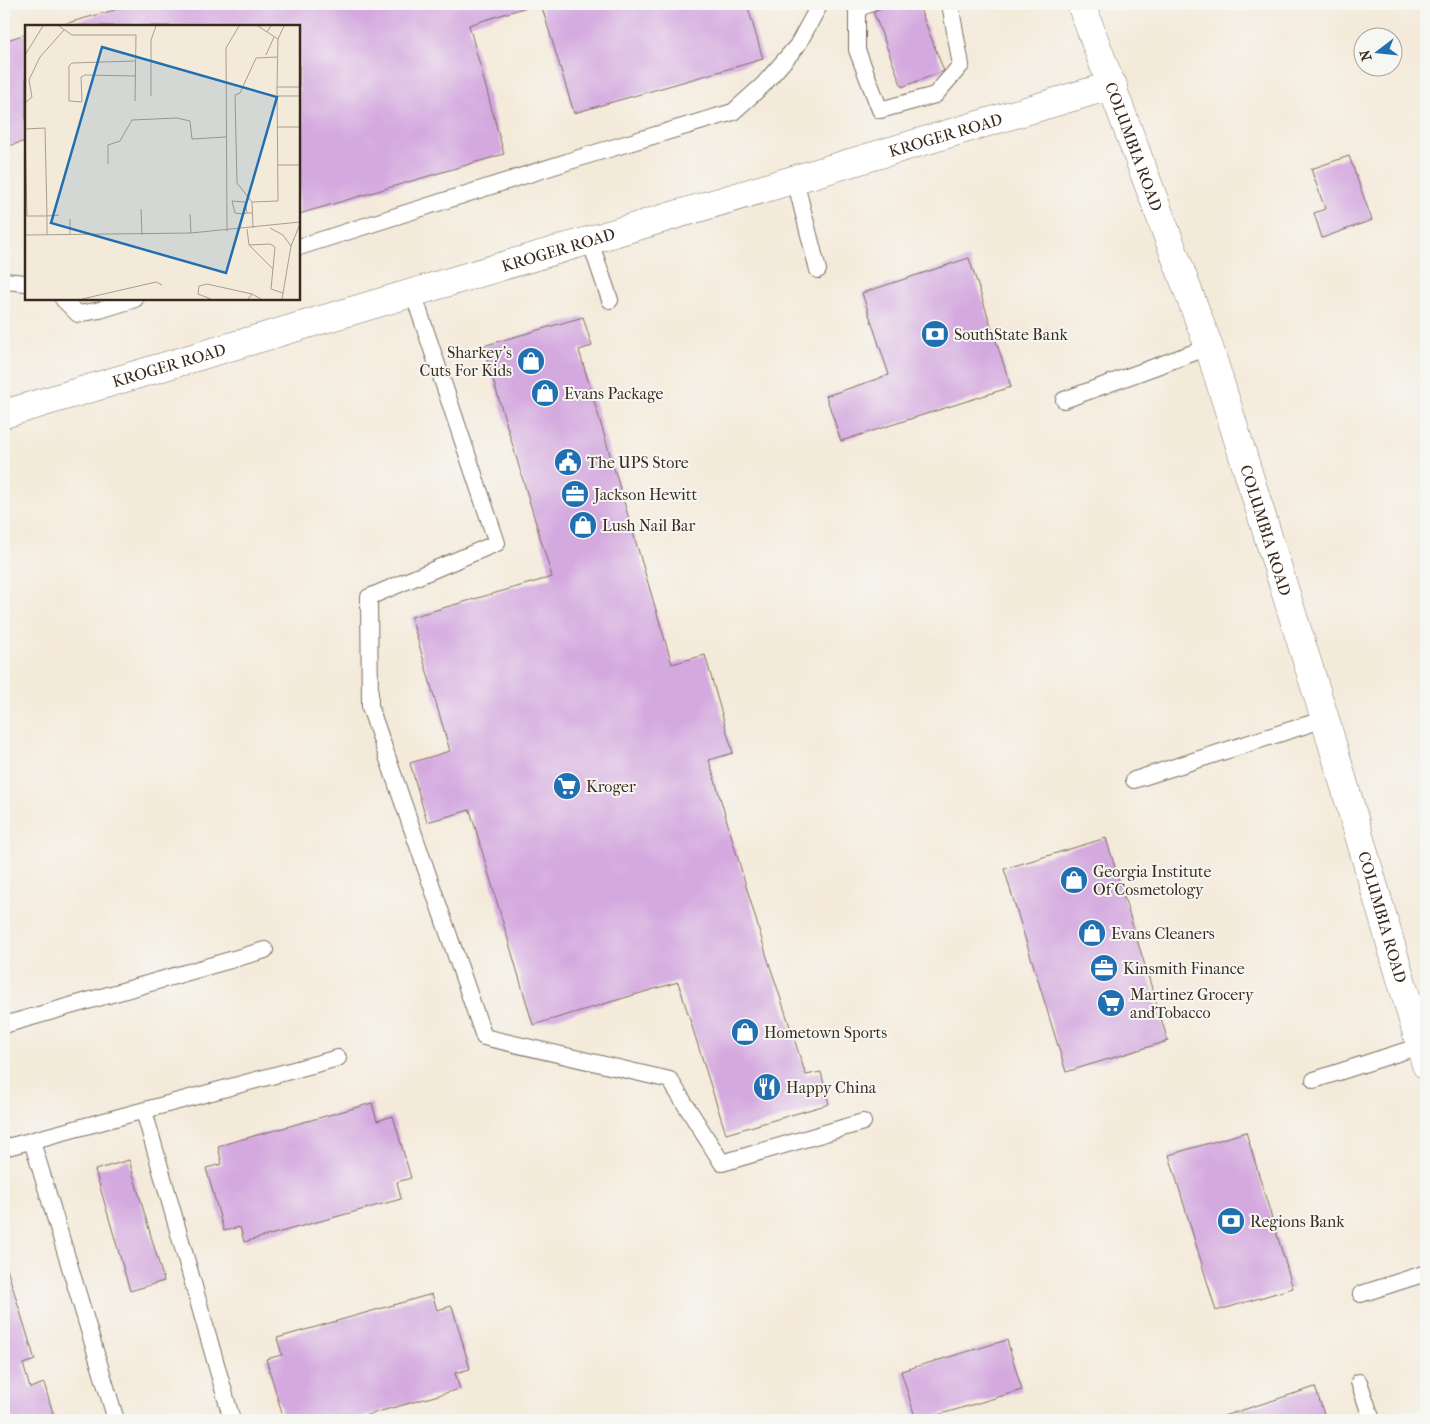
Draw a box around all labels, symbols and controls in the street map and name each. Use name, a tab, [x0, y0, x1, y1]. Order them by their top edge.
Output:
inset map	[25, 25, 300, 300]
north arrow	[1352, 28, 1402, 78]
text: N	[1356, 48, 1376, 63]
street label: COLUMBIA ROAD	[1101, 79, 1166, 214]
street label: KROGER ROAD	[886, 109, 1005, 161]
street label: KROGER ROAD	[499, 224, 617, 276]
bank icon: SouthState Bank	[920, 319, 950, 349]
place label: SouthState Bank	[954, 325, 1068, 344]
street label: KROGER ROAD	[110, 340, 228, 391]
place label: Sharkey's Cuts For Kids	[420, 343, 512, 380]
shop icon: Sharkey's Cuts For Kids	[516, 346, 546, 376]
shop icon: Evans Package	[530, 378, 560, 408]
place label: Evans Package	[564, 384, 663, 403]
public building icon: The UPS Store	[553, 447, 583, 477]
place label: The UPS Store	[587, 453, 689, 472]
street label: COLUMBIA ROAD	[1236, 462, 1295, 598]
office icon: Jackson Hewitt	[560, 479, 590, 509]
place label: Jackson Hewitt	[592, 485, 697, 504]
shop icon: Lush Nail Bar	[568, 510, 598, 540]
place label: Lush Nail Bar	[602, 516, 696, 535]
supermarket icon: Kroger	[552, 771, 582, 801]
place label: Kroger	[586, 777, 636, 796]
street label: COLUMBIA ROAD	[1354, 849, 1411, 985]
place label: Georgia Institute Of Cosmetology	[1093, 862, 1211, 899]
shop icon: Georgia Institute Of Cosmetology	[1059, 865, 1089, 895]
shop icon: Evans Cleaners	[1077, 918, 1107, 948]
place label: Evans Cleaners	[1111, 924, 1215, 943]
office icon: Kinsmith Finance	[1089, 953, 1119, 983]
place label: Kinsmith Finance	[1123, 959, 1245, 978]
place label: Martinez Grocery andTobacco	[1130, 985, 1254, 1022]
supermarket icon: Martinez Grocery andTobacco	[1096, 988, 1126, 1018]
shop icon: Hometown Sports	[730, 1017, 760, 1047]
place label: Hometown Sports	[764, 1023, 887, 1042]
restaurant icon: Happy China	[752, 1072, 782, 1102]
place label: Happy China	[786, 1078, 877, 1097]
bank icon: Regions Bank	[1216, 1206, 1246, 1236]
place label: Regions Bank	[1250, 1212, 1345, 1231]

